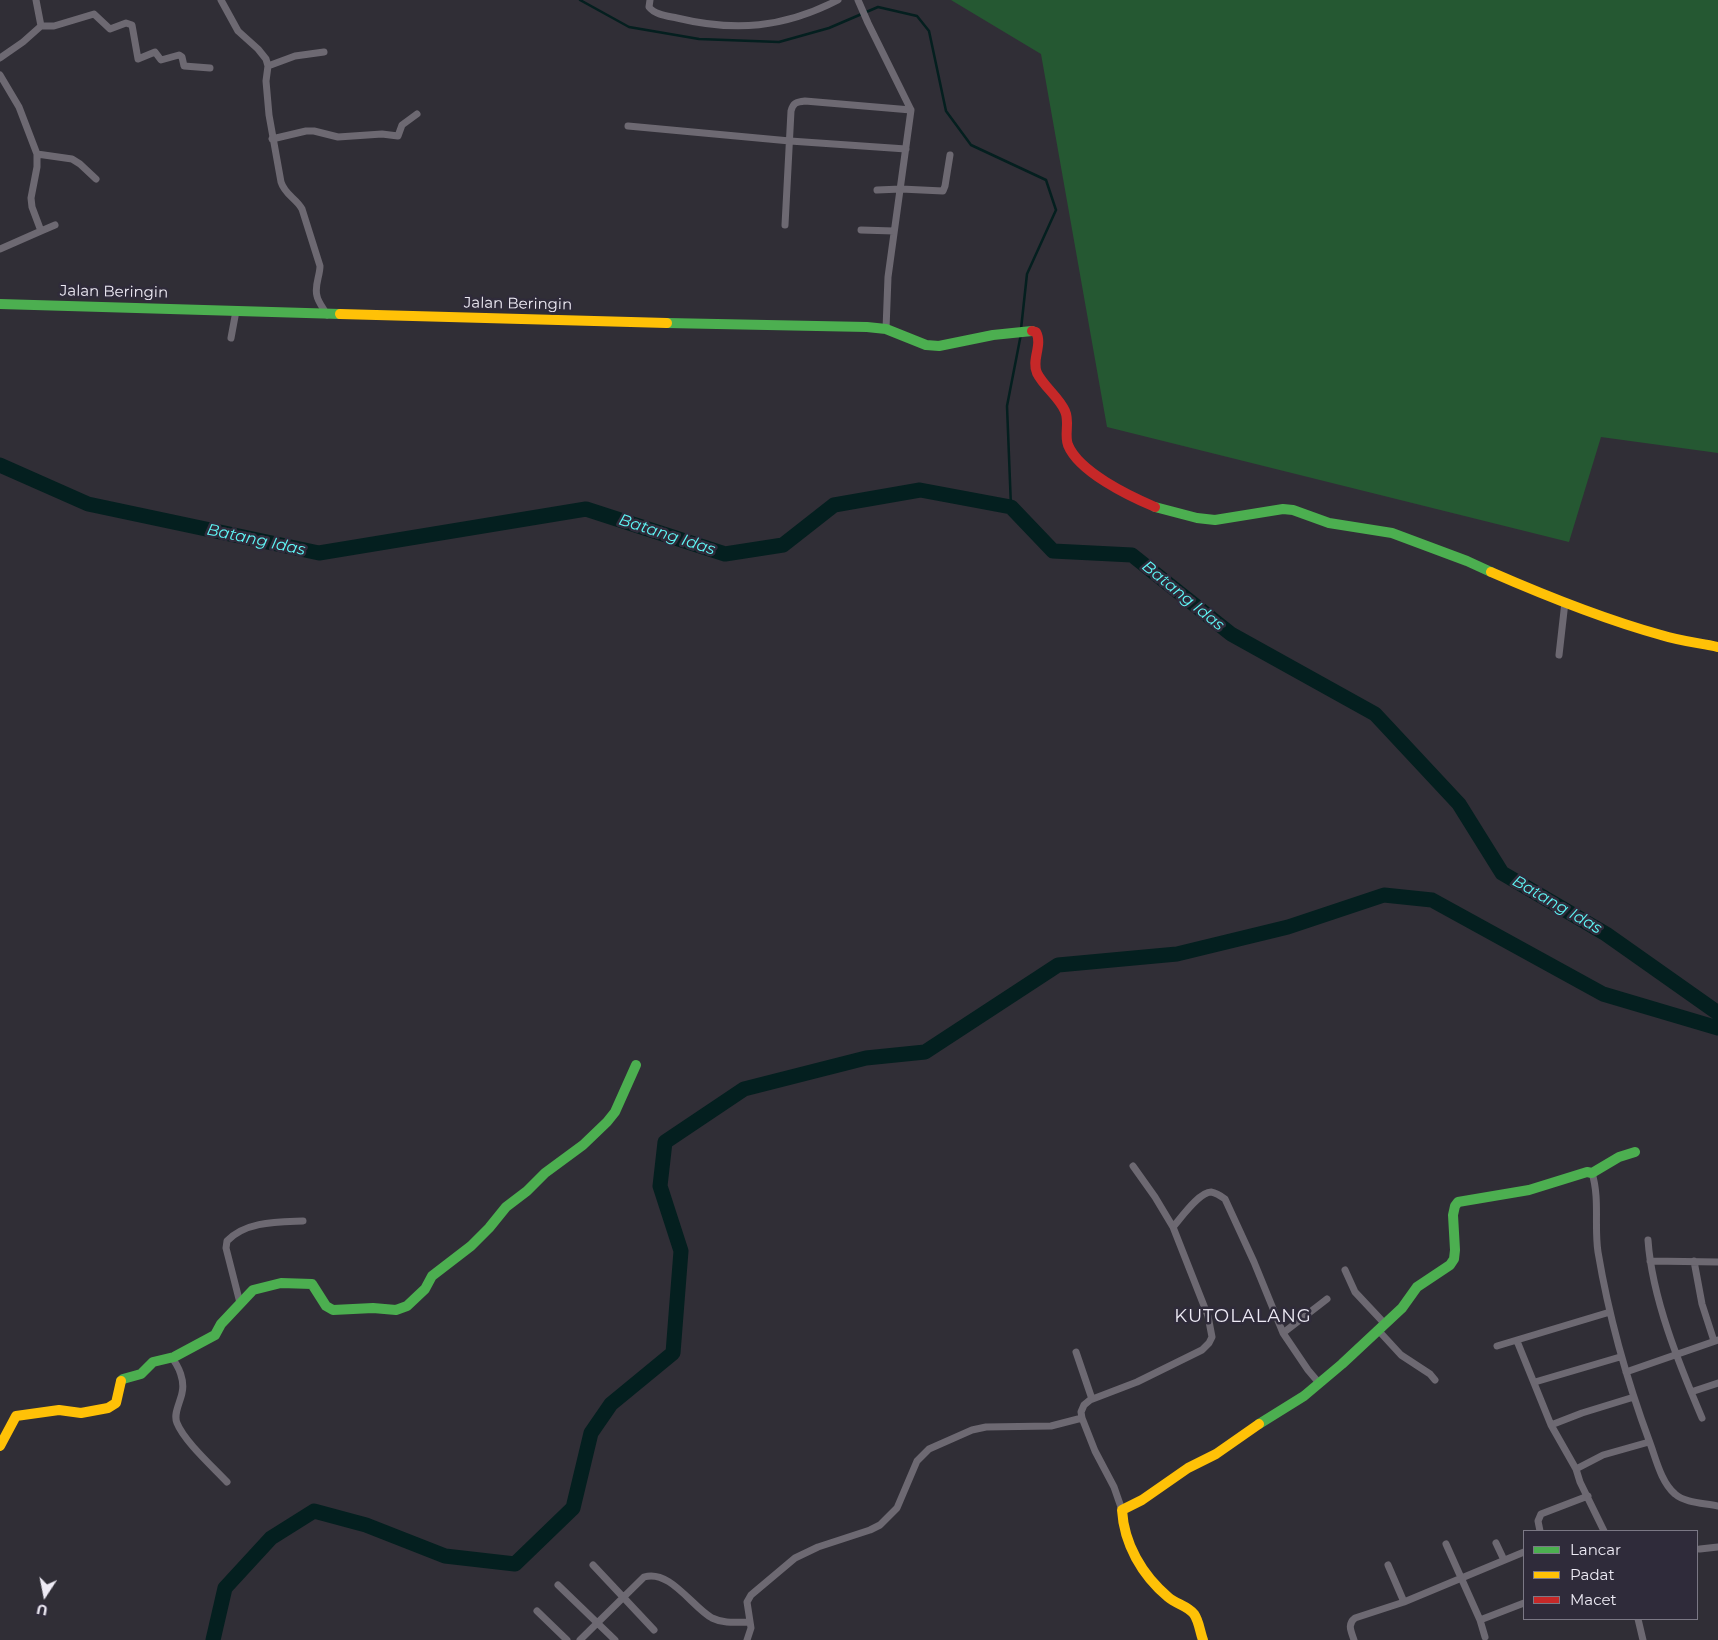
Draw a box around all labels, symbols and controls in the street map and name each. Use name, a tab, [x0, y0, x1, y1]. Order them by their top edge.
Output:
street label: Jalan Beringin	[60, 282, 168, 302]
street label: Jalan Beringin	[464, 294, 572, 314]
water label: Batang Idas	[616, 510, 718, 560]
water label: Batang Idas	[205, 520, 307, 560]
water label: Batang Idas	[1138, 557, 1228, 635]
water label: Batang Idas	[1509, 872, 1605, 938]
district label: KUTOLALANG	[1173, 1306, 1313, 1328]
legend	[1523, 1530, 1698, 1620]
text: Lancar	[1570, 1540, 1621, 1559]
text: Padat	[1570, 1565, 1615, 1584]
north arrow	[20, 1570, 70, 1620]
text: Macet	[1570, 1590, 1617, 1609]
text: U	[35, 1600, 49, 1620]

